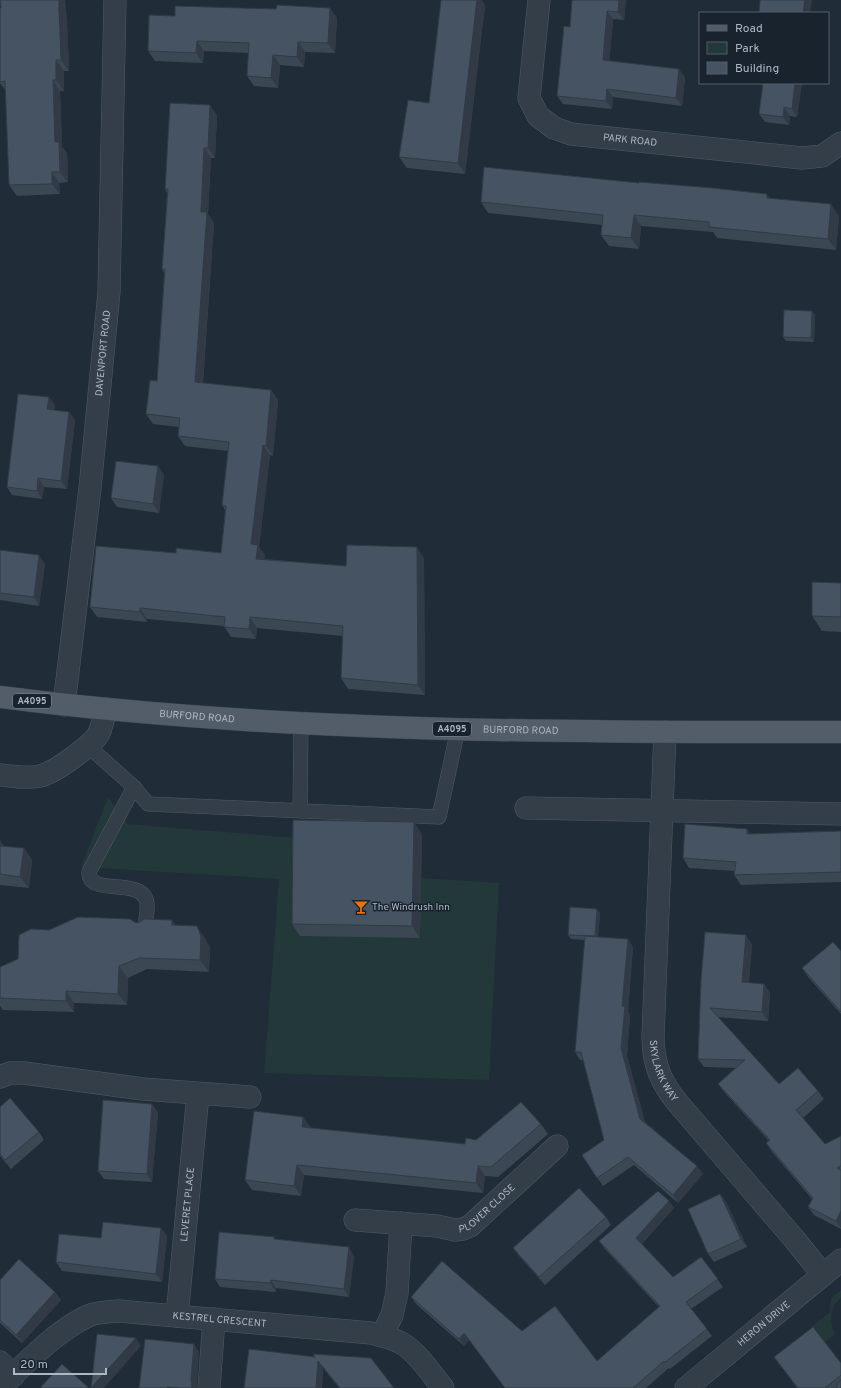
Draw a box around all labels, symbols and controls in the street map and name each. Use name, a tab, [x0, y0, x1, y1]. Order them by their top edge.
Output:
legend	[699, 12, 829, 84]
text: Road	[735, 21, 763, 37]
text: Park	[735, 41, 760, 57]
text: Building	[735, 61, 779, 77]
street label: PARK ROAD	[602, 131, 658, 149]
street label: DAVENPORT ROAD	[92, 309, 114, 397]
road number: A4095	[13, 694, 51, 708]
street label: BURFORD ROAD	[159, 707, 235, 726]
road number: A4095	[433, 722, 471, 736]
street label: BURFORD ROAD	[483, 723, 559, 737]
bar icon: The Windrush Inn	[353, 899, 369, 915]
place label: The Windrush Inn	[372, 901, 450, 914]
street label: SKYLARK WAY	[647, 1040, 681, 1105]
street label: LEVERET PLACE	[178, 1167, 198, 1242]
street label: PLOVER CLOSE	[458, 1181, 518, 1236]
street label: HERON DRIVE	[735, 1298, 793, 1349]
street label: KESTREL CRESCENT	[172, 1309, 267, 1330]
scale bar	[14, 1350, 106, 1376]
text: 20 m	[20, 1357, 48, 1373]

